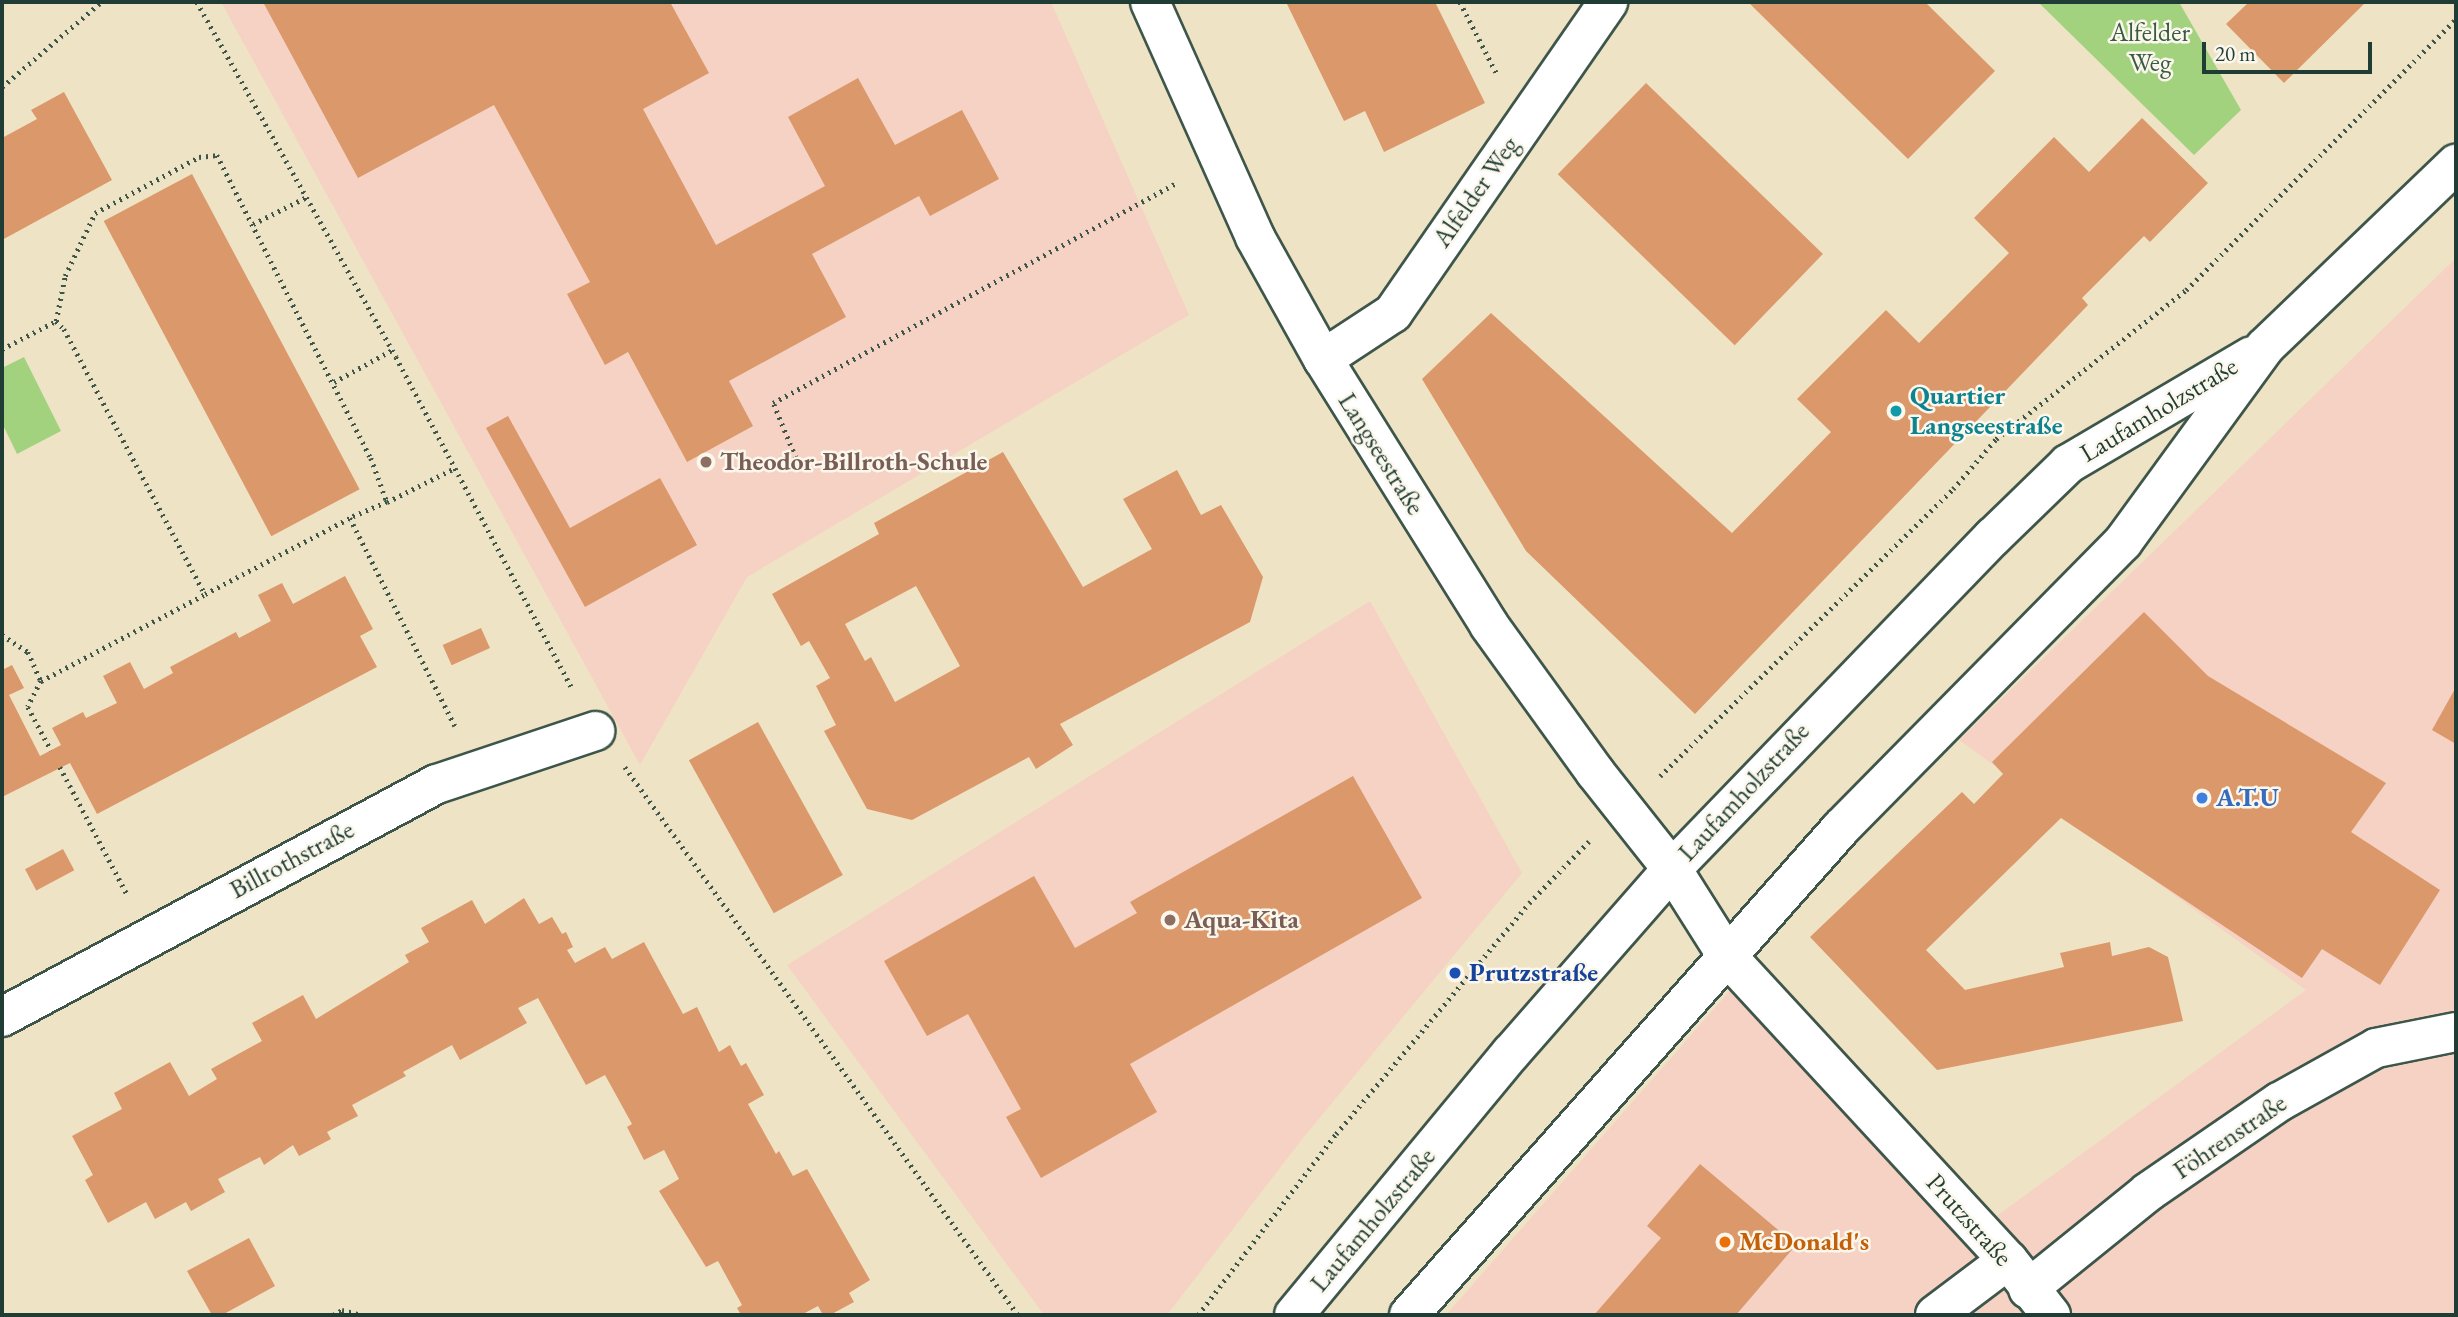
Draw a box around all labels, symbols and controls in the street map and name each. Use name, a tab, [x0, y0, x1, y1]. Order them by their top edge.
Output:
park label: Alfelder Weg	[2110, 17, 2190, 78]
scale bar	[2206, 28, 2376, 72]
text: 20 m	[2215, 40, 2256, 67]
street label: Alfelder Weg	[1426, 131, 1526, 253]
street label: Laufamholzstraße	[2075, 351, 2243, 469]
place label: Quartier Langseestraße	[1910, 380, 2063, 442]
street label: Langseestraße	[1331, 387, 1431, 521]
marker: Quartier Langseestraße	[1888, 403, 1904, 419]
place label: Theodor-Billroth-Schule	[720, 446, 987, 478]
marker: Theodor-Billroth-Schule	[698, 454, 714, 470]
street label: Laufamholzstraße	[1672, 716, 1816, 868]
place label: A.T.U	[2216, 782, 2279, 814]
marker: A.T.U	[2194, 790, 2210, 806]
street label: Billrothstraße	[225, 814, 359, 906]
place label: Aqua-Kita	[1184, 904, 1299, 936]
marker: Aqua-Kita	[1162, 912, 1178, 928]
place label: Prutzstraße	[1469, 957, 1598, 989]
marker: Prutzstraße	[1447, 965, 1463, 981]
street label: Föhrenstraße	[2167, 1088, 2293, 1186]
street label: Laufamholzstraße	[1304, 1142, 1442, 1298]
street label: Prutzstraße	[1919, 1167, 2019, 1273]
place label: McDonald's	[1739, 1226, 1869, 1258]
marker: McDonald's	[1717, 1234, 1733, 1250]

